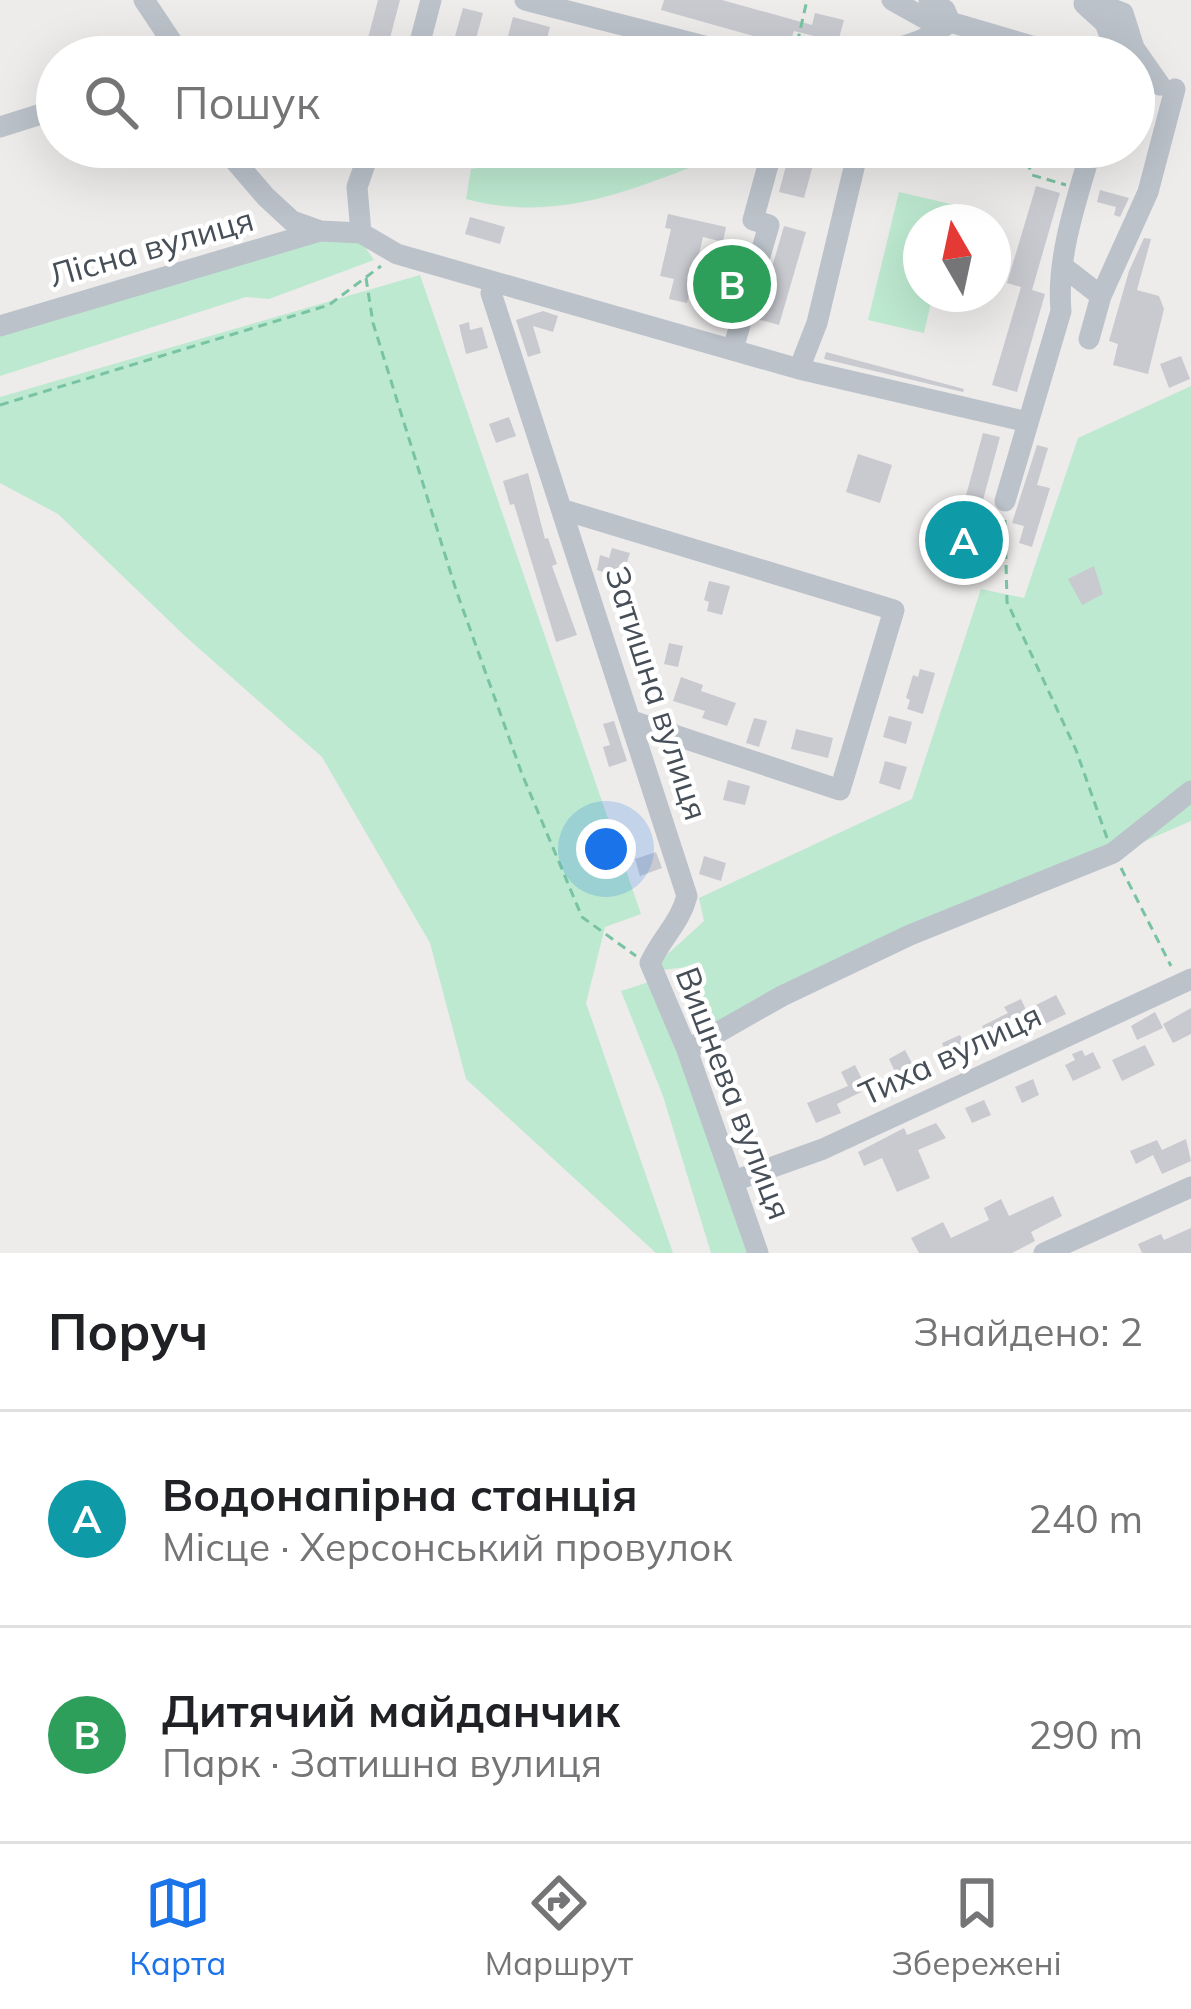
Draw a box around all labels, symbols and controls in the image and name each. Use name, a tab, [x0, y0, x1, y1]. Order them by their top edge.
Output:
search box	[36, 36, 1155, 168]
icon: search	[78, 69, 144, 135]
text: Пошук	[174, 74, 320, 130]
street label: Лісна вулиця	[44, 198, 258, 295]
north arrow	[903, 204, 1011, 312]
pin: B	[693, 239, 771, 329]
pin: A	[925, 495, 1003, 585]
street label: Затишна вулиця	[597, 561, 718, 825]
your location	[576, 819, 636, 879]
street label: Вишнева вулиця	[668, 961, 801, 1225]
street label: Тиха вулиця	[852, 994, 1047, 1114]
text: Поруч	[48, 1299, 208, 1363]
text: Знайдено: 2	[913, 1307, 1143, 1356]
text: Водонапірна станція	[162, 1466, 638, 1522]
text: A	[72, 1494, 102, 1543]
text: 240 m	[1028, 1494, 1143, 1543]
text: Місце · Херсонський провулок	[162, 1522, 732, 1571]
text: Дитячий майданчик	[162, 1682, 620, 1738]
text: B	[74, 1710, 100, 1759]
text: 290 m	[1028, 1710, 1143, 1759]
text: Парк · Затишна вулиця	[162, 1738, 602, 1787]
tab: Карта	[129, 1870, 226, 1983]
tab: Маршрут	[485, 1870, 633, 1983]
tab: Збережені	[891, 1870, 1062, 1983]

